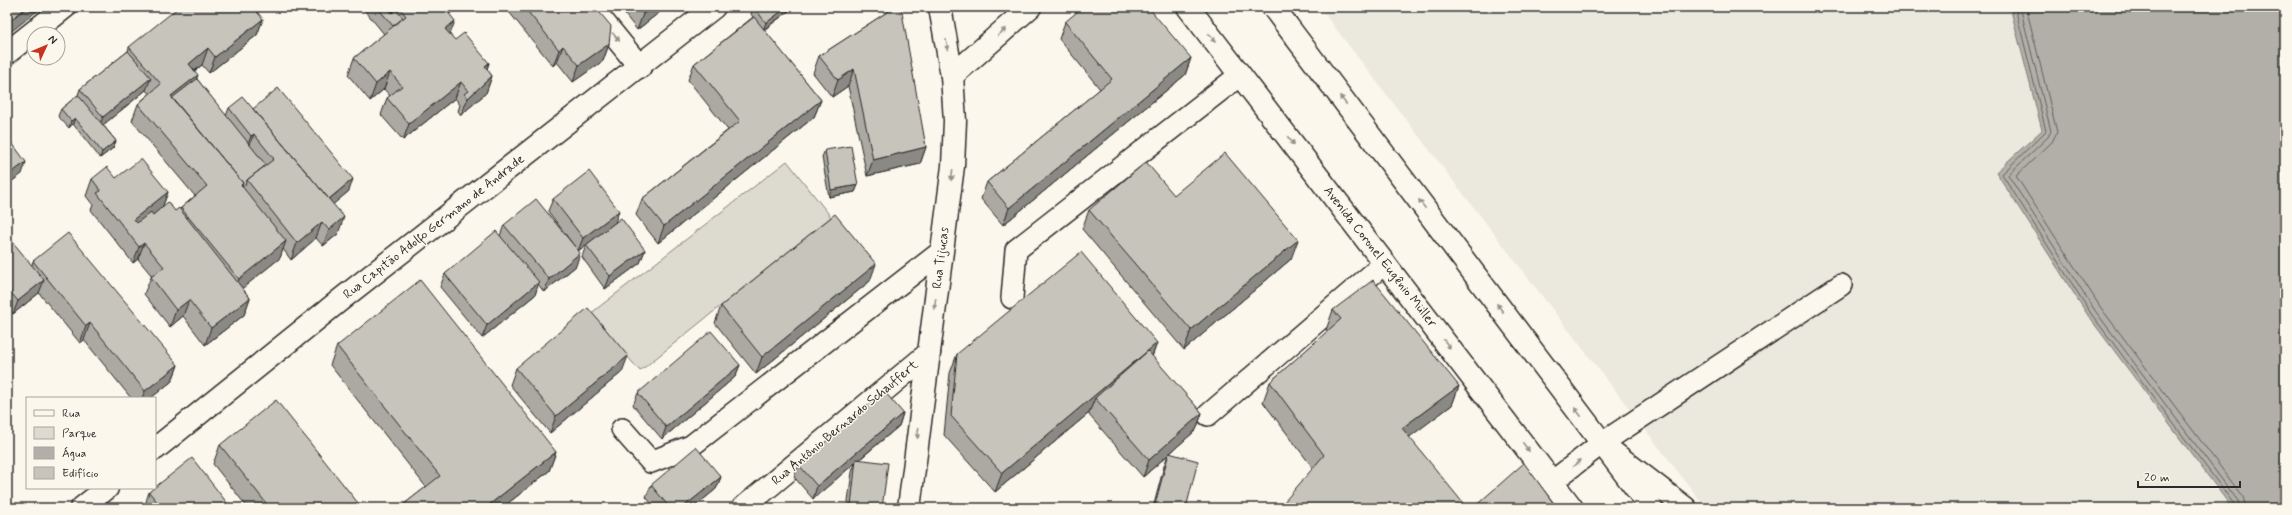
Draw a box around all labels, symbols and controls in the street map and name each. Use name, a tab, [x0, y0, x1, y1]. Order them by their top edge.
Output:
north arrow	[26, 26, 66, 66]
one-way arrow	[997, 27, 1007, 36]
one-way arrow	[611, 31, 620, 42]
text: N	[45, 32, 60, 47]
one-way arrow	[1208, 32, 1216, 43]
one-way arrow	[944, 39, 950, 52]
one-way arrow	[1339, 95, 1348, 106]
one-way arrow	[1287, 136, 1295, 146]
street label: Rua Capitão Adolfo Germano de Andrade	[340, 151, 529, 305]
one-way arrow	[949, 169, 955, 181]
street label: Avenida Coronel Eugênio Müller	[1320, 183, 1441, 332]
one-way arrow	[1418, 199, 1426, 210]
street label: Rua Tijucas	[929, 226, 953, 290]
one-way arrow	[932, 298, 938, 310]
one-way arrow	[1496, 303, 1504, 313]
one-way arrow	[1443, 338, 1451, 349]
street label: Rua Antônio Bernardo Schauffert	[768, 356, 922, 489]
legend	[26, 397, 156, 489]
text: Rua	[62, 406, 80, 422]
one-way arrow	[1574, 406, 1583, 417]
text: Parque	[62, 426, 97, 442]
one-way arrow	[915, 427, 921, 439]
one-way arrow	[1521, 442, 1530, 453]
text: Água	[62, 446, 86, 462]
one-way arrow	[1572, 458, 1582, 467]
scale bar	[2138, 463, 2240, 489]
text: Edifício	[62, 466, 98, 482]
text: 20 m	[2144, 470, 2170, 486]

